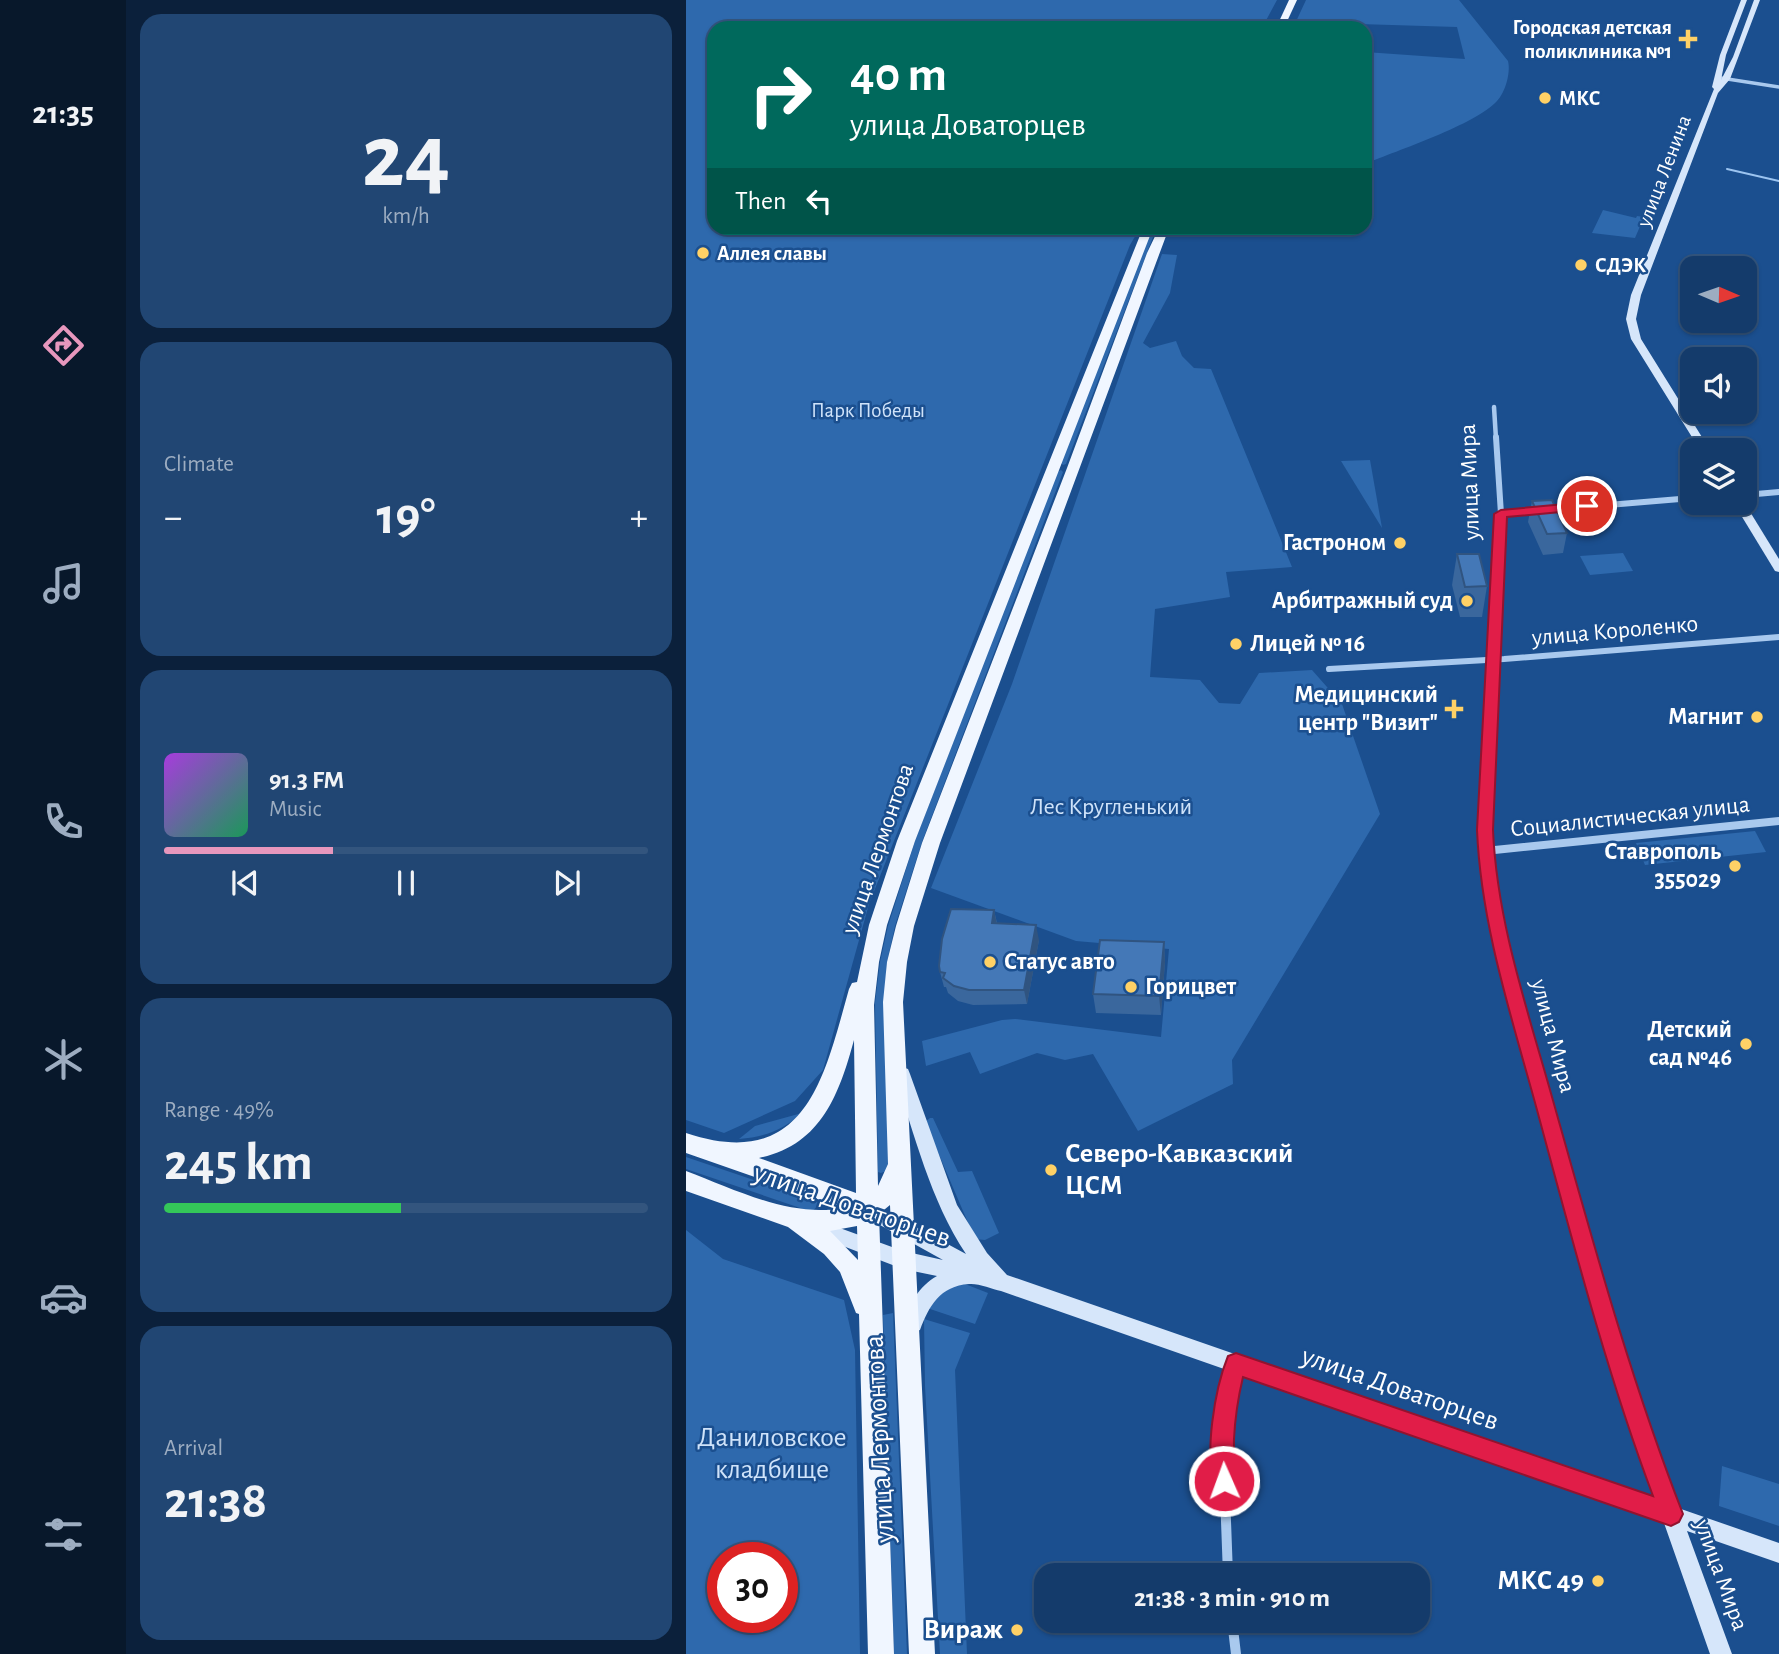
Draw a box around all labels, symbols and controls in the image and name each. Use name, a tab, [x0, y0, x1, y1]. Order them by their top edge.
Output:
place label: Городская детская поликлиника №1	[1512, 17, 1672, 62]
marker: Городская детская поликлиника №1	[1678, 29, 1698, 49]
icon: right	[735, 49, 826, 140]
text: 40 m	[850, 51, 947, 100]
place label: МКС	[1559, 88, 1600, 109]
marker: МКС	[1537, 90, 1553, 106]
text: 21:35	[32, 97, 94, 129]
text: улица Доваторцев	[850, 109, 1086, 141]
text: 24	[362, 112, 450, 203]
street label: улица Ленина	[1633, 112, 1695, 231]
icon: left	[800, 182, 838, 220]
text: Then	[735, 188, 786, 214]
text: km/h	[382, 205, 430, 228]
place label: Аллея славы	[717, 243, 827, 264]
marker: Аллея славы	[695, 245, 711, 261]
place label: СДЭК	[1595, 255, 1646, 276]
north arrow	[1680, 256, 1757, 332]
map controls	[1680, 256, 1757, 515]
marker: СДЭК	[1573, 257, 1589, 273]
icon: directions	[39, 321, 88, 370]
button: sound	[1680, 347, 1757, 424]
park label: Парк Победы	[811, 400, 925, 421]
street label: улица Мира	[1456, 423, 1484, 542]
button: layers	[1680, 438, 1757, 515]
text: Climate	[164, 453, 234, 476]
pin	[1557, 476, 1617, 536]
icon: arrive	[1568, 487, 1606, 525]
text: 19°	[376, 491, 436, 543]
text: −	[164, 499, 182, 537]
text: +	[630, 499, 648, 537]
place label: Гастроном	[1283, 531, 1386, 555]
marker: Гастроном	[1392, 535, 1408, 551]
icon: music	[39, 559, 88, 608]
place label: Арбитражный суд	[1272, 589, 1453, 613]
marker: Арбитражный суд	[1459, 593, 1475, 609]
street label: улица Короленко	[1530, 612, 1699, 650]
place label: Лицей № 16	[1250, 632, 1365, 656]
marker: Лицей № 16	[1228, 636, 1244, 652]
place label: Медицинский центр "Визит"	[1294, 683, 1438, 735]
marker: Медицинский центр "Визит"	[1444, 699, 1464, 719]
place label: Магнит	[1668, 705, 1744, 729]
marker: Магнит	[1749, 709, 1765, 725]
street label: улица Лермонтова	[837, 761, 918, 938]
text: 91.3 FM	[269, 767, 344, 793]
street label: Социалистическая улица	[1509, 792, 1751, 842]
park label: Лес Кругленький	[1030, 795, 1192, 819]
icon: phone	[39, 797, 88, 846]
text: Music	[269, 798, 321, 821]
place label: Ставрополь 355029	[1604, 840, 1721, 892]
marker: Ставрополь 355029	[1727, 858, 1743, 874]
icon: previous	[226, 864, 264, 902]
icon: pause	[387, 864, 425, 902]
icon: next	[548, 864, 586, 902]
place label: Статус авто	[1004, 950, 1115, 974]
marker: Статус авто	[982, 954, 998, 970]
place label: Горицвет	[1145, 975, 1237, 999]
street label: улица Мира	[1526, 976, 1580, 1095]
marker: Горицвет	[1123, 979, 1139, 995]
place label: Детский сад №46	[1647, 1018, 1732, 1070]
icon: climate	[39, 1035, 88, 1084]
marker: Детский сад №46	[1738, 1036, 1754, 1052]
text: Range · 49%	[164, 1099, 274, 1122]
text: 245 km	[164, 1137, 313, 1189]
place label: Северо-Кавказский ЦСМ	[1065, 1140, 1293, 1200]
street label: улица Доваторцев	[749, 1159, 954, 1253]
marker: Северо-Кавказский ЦСМ	[1043, 1162, 1059, 1178]
icon: car	[39, 1273, 88, 1322]
street label: улица Лермонтова	[861, 1334, 899, 1545]
street label: улица Доваторцев	[1297, 1342, 1502, 1436]
park label: Даниловское кладбище	[697, 1424, 847, 1484]
text: Arrival	[164, 1437, 223, 1460]
position arrow	[1187, 1444, 1261, 1518]
text: 21:38	[164, 1475, 267, 1527]
icon: filters	[39, 1510, 88, 1559]
street label: улица Мира	[1689, 1515, 1752, 1634]
speed limit sign: 30	[707, 1542, 798, 1633]
place label: МКС 49	[1497, 1567, 1584, 1595]
marker: МКС 49	[1590, 1573, 1606, 1589]
text: 21:38 · 3 min · 910 m	[1134, 1585, 1330, 1611]
place label: Вираж	[923, 1616, 1003, 1644]
marker: Вираж	[1009, 1622, 1025, 1638]

